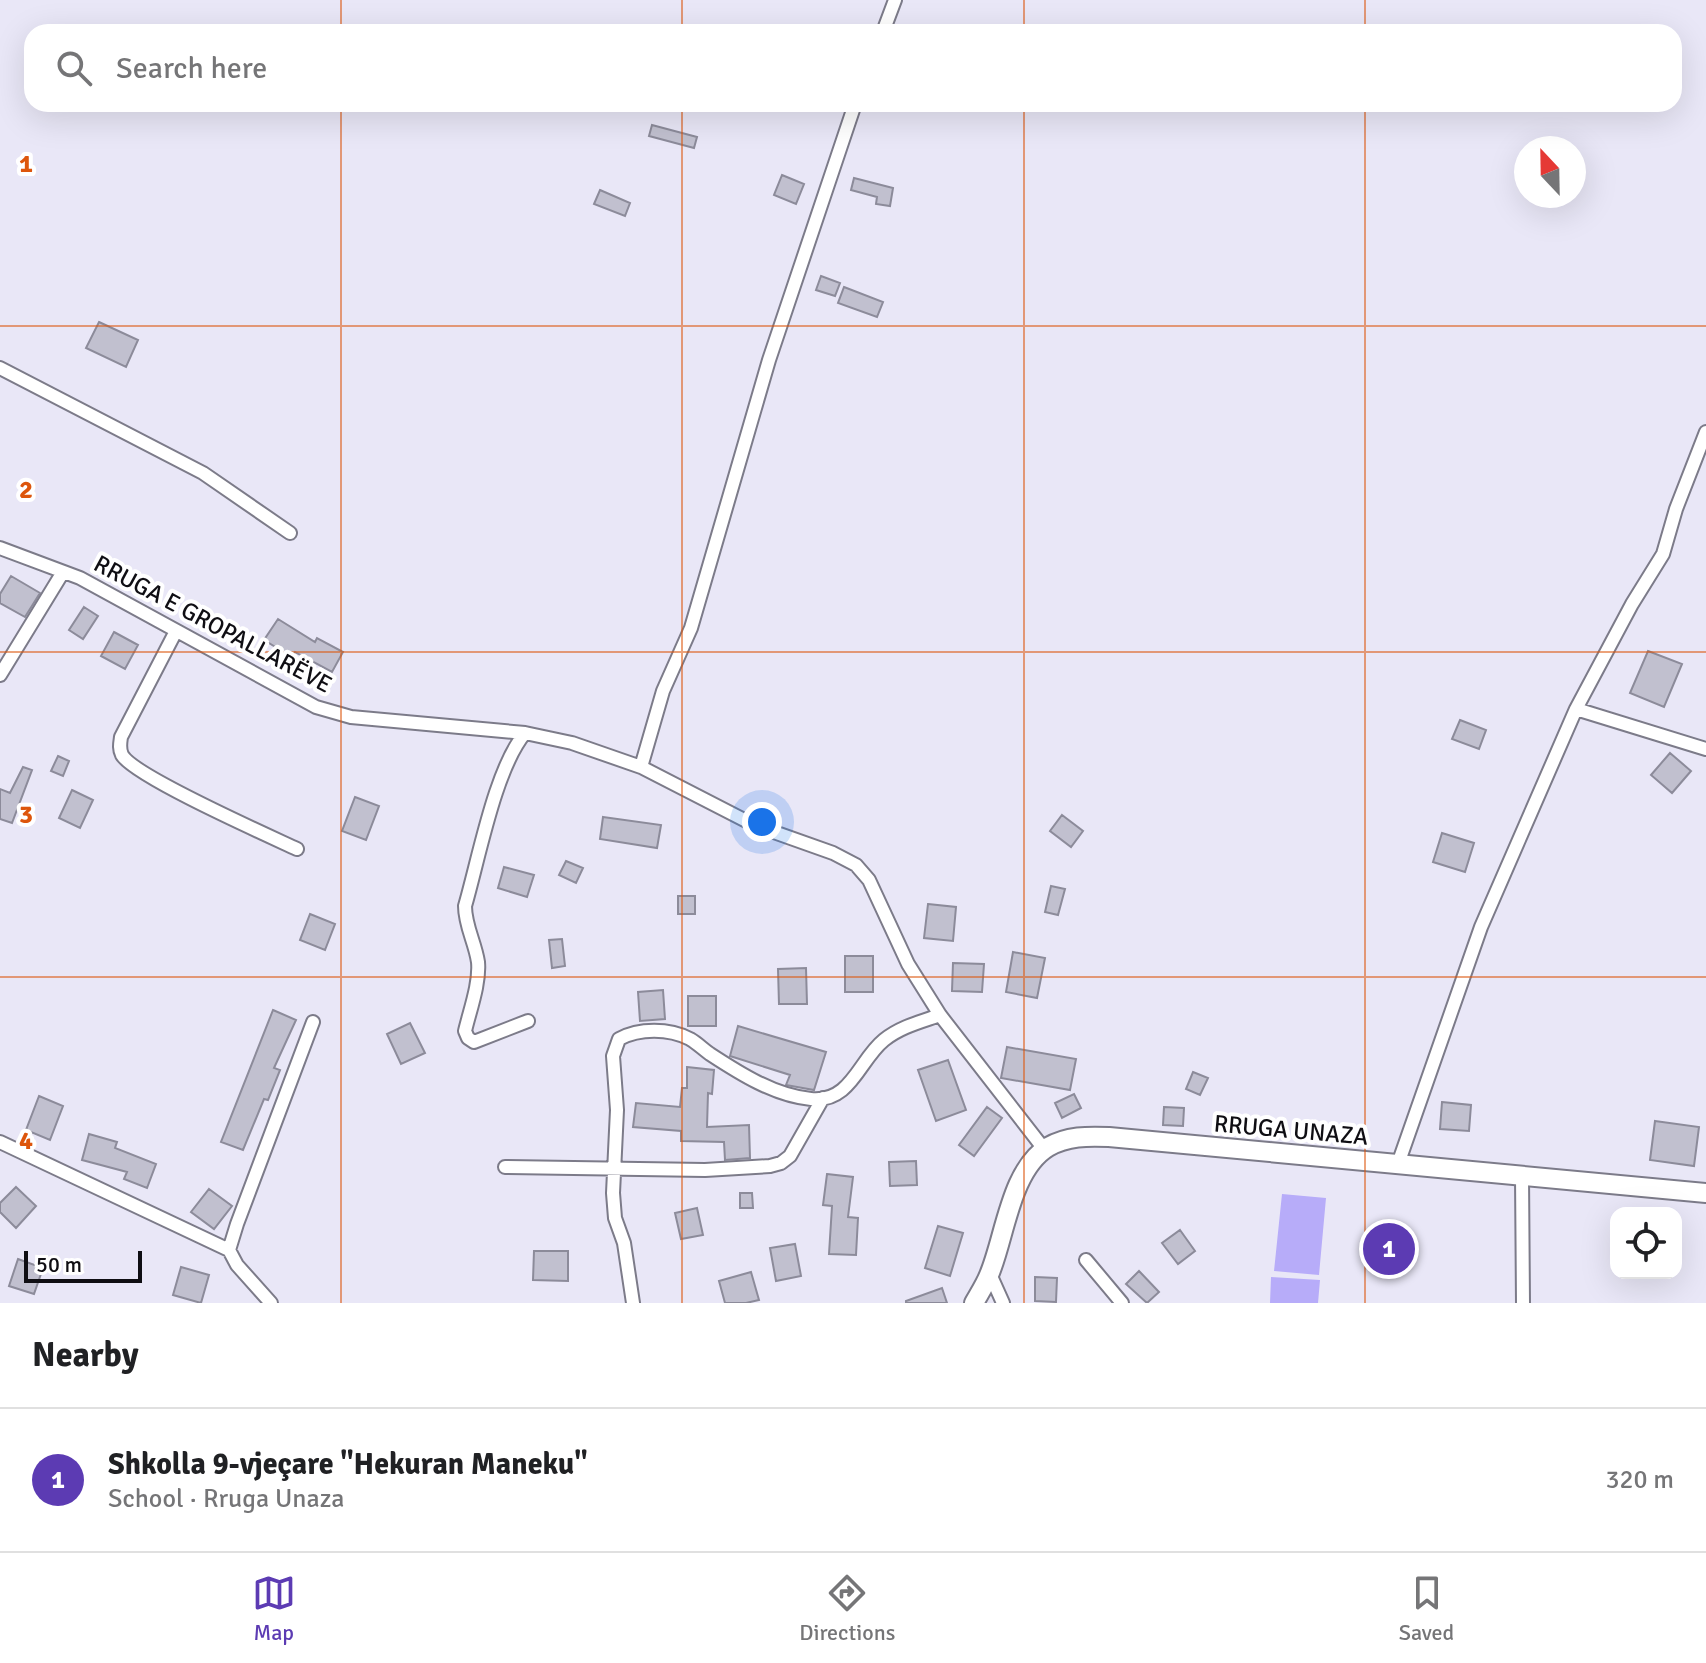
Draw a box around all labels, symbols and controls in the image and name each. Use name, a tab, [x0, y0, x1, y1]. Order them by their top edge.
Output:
search box	[24, 24, 1682, 112]
icon: search	[52, 46, 96, 90]
text: Search here	[116, 50, 267, 87]
north arrow	[1514, 136, 1586, 208]
text: 1	[19, 148, 33, 180]
text: 2	[19, 474, 33, 506]
street label: RRUGA E GROPALLARËVE	[89, 548, 337, 700]
text: 3	[19, 799, 33, 831]
your location	[742, 802, 782, 842]
street label: RRUGA UNAZA	[1213, 1108, 1370, 1152]
text: 4	[19, 1125, 33, 1157]
map controls	[1610, 1207, 1682, 1279]
button: locate	[1610, 1207, 1682, 1279]
pin: 1	[1363, 1219, 1415, 1279]
scale bar	[24, 1247, 142, 1283]
text: 50 m	[36, 1251, 82, 1278]
text: Nearby	[32, 1334, 139, 1376]
text: Shkolla 9-vjeçare "Hekuran Maneku"	[108, 1446, 588, 1483]
text: 1	[51, 1464, 65, 1496]
text: 320 m	[1605, 1464, 1674, 1496]
text: School · Rruga Unaza	[108, 1483, 344, 1515]
tab: Map	[252, 1571, 296, 1646]
tab: Directions	[799, 1571, 895, 1646]
tab: Saved	[1399, 1571, 1454, 1646]

